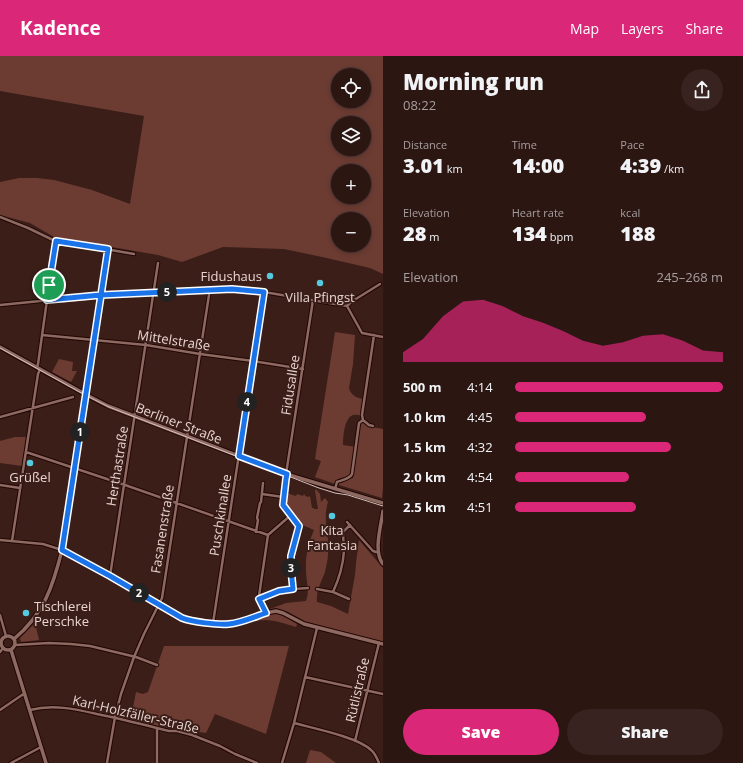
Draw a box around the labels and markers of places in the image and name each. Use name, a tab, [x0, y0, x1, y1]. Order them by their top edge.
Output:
place label: Fidushaus	[201, 267, 262, 285]
pin	[32, 268, 66, 302]
marker: Fidushaus	[265, 271, 275, 281]
marker: Villa Pfingst	[315, 278, 325, 288]
pin: 5	[157, 282, 177, 302]
place label: Villa Pfingst	[285, 288, 355, 306]
pin: 4	[237, 392, 257, 412]
pin: 1	[70, 422, 90, 442]
marker: Grüßel	[25, 458, 35, 468]
place label: Grüßel	[9, 468, 51, 486]
marker: Kita Fantasia	[327, 511, 337, 521]
place label: Kita Fantasia	[307, 521, 357, 554]
pin: 3	[281, 558, 301, 578]
pin: 2	[129, 583, 149, 603]
place label: Tischlerei Perschke	[34, 597, 91, 630]
marker: Tischlerei Perschke	[21, 608, 31, 618]

